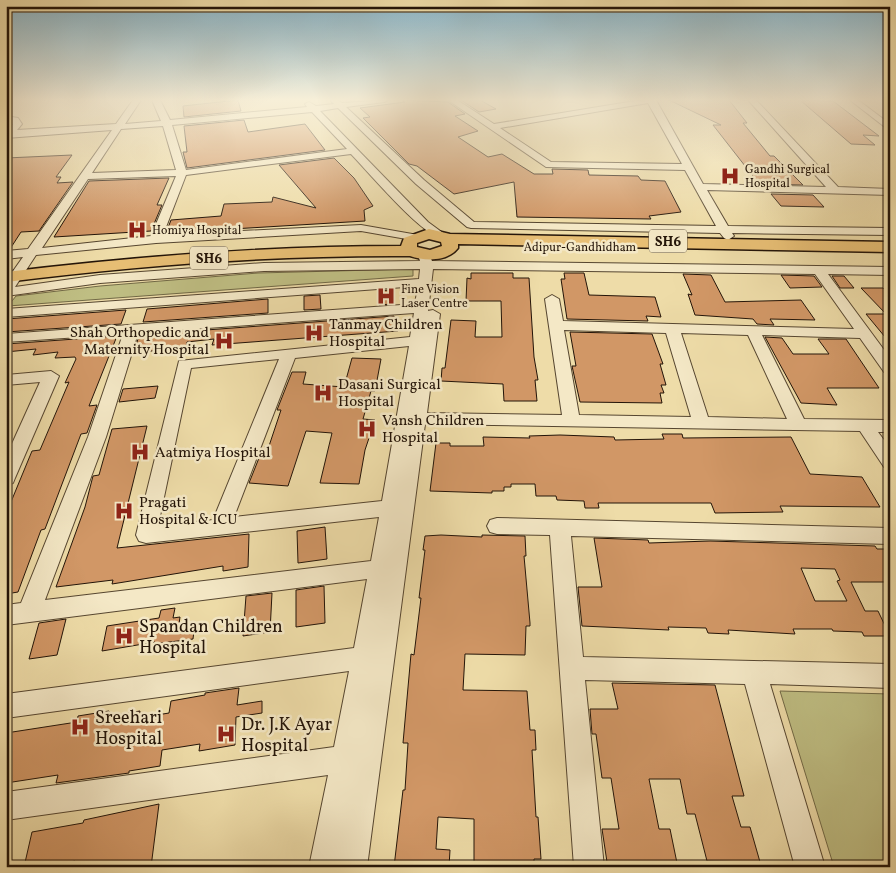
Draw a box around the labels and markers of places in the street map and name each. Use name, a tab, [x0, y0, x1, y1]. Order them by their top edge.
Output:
place label: Gandhi Surgical Hospital	[745, 162, 830, 192]
hospital icon: Gandhi Surgical Hospital	[719, 165, 741, 187]
hospital icon: Homiya Hospital	[126, 219, 148, 241]
place label: Homiya Hospital	[152, 223, 242, 239]
place label: Fine Vision Laser Centre	[401, 282, 468, 312]
hospital icon: Fine Vision Laser Centre	[375, 285, 397, 307]
place label: Tanmay Children Hospital	[329, 315, 443, 353]
hospital icon: Tanmay Children Hospital	[303, 322, 325, 344]
place label: Shah Orthopedic and Maternity Hospital	[70, 323, 209, 361]
hospital icon: Shah Orthopedic and Maternity Hospital	[213, 330, 235, 352]
place label: Dasani Surgical Hospital	[338, 375, 441, 413]
hospital icon: Dasani Surgical Hospital	[312, 382, 334, 404]
place label: Vansh Children Hospital	[382, 411, 484, 449]
hospital icon: Vansh Children Hospital	[356, 418, 378, 440]
hospital icon: Aatmiya Hospital	[129, 441, 151, 463]
place label: Aatmiya Hospital	[155, 443, 270, 464]
place label: Pragati Hospital & ICU	[139, 493, 237, 531]
hospital icon: Pragati Hospital & ICU	[113, 500, 135, 522]
place label: Spandan Children Hospital	[139, 615, 283, 661]
hospital icon: Spandan Children Hospital	[113, 625, 135, 647]
place label: Sreehari Hospital	[95, 706, 162, 752]
place label: Dr. J.K Ayar Hospital	[241, 713, 333, 759]
hospital icon: Sreehari Hospital	[69, 716, 91, 738]
hospital icon: Dr. J.K Ayar Hospital	[215, 723, 237, 745]

